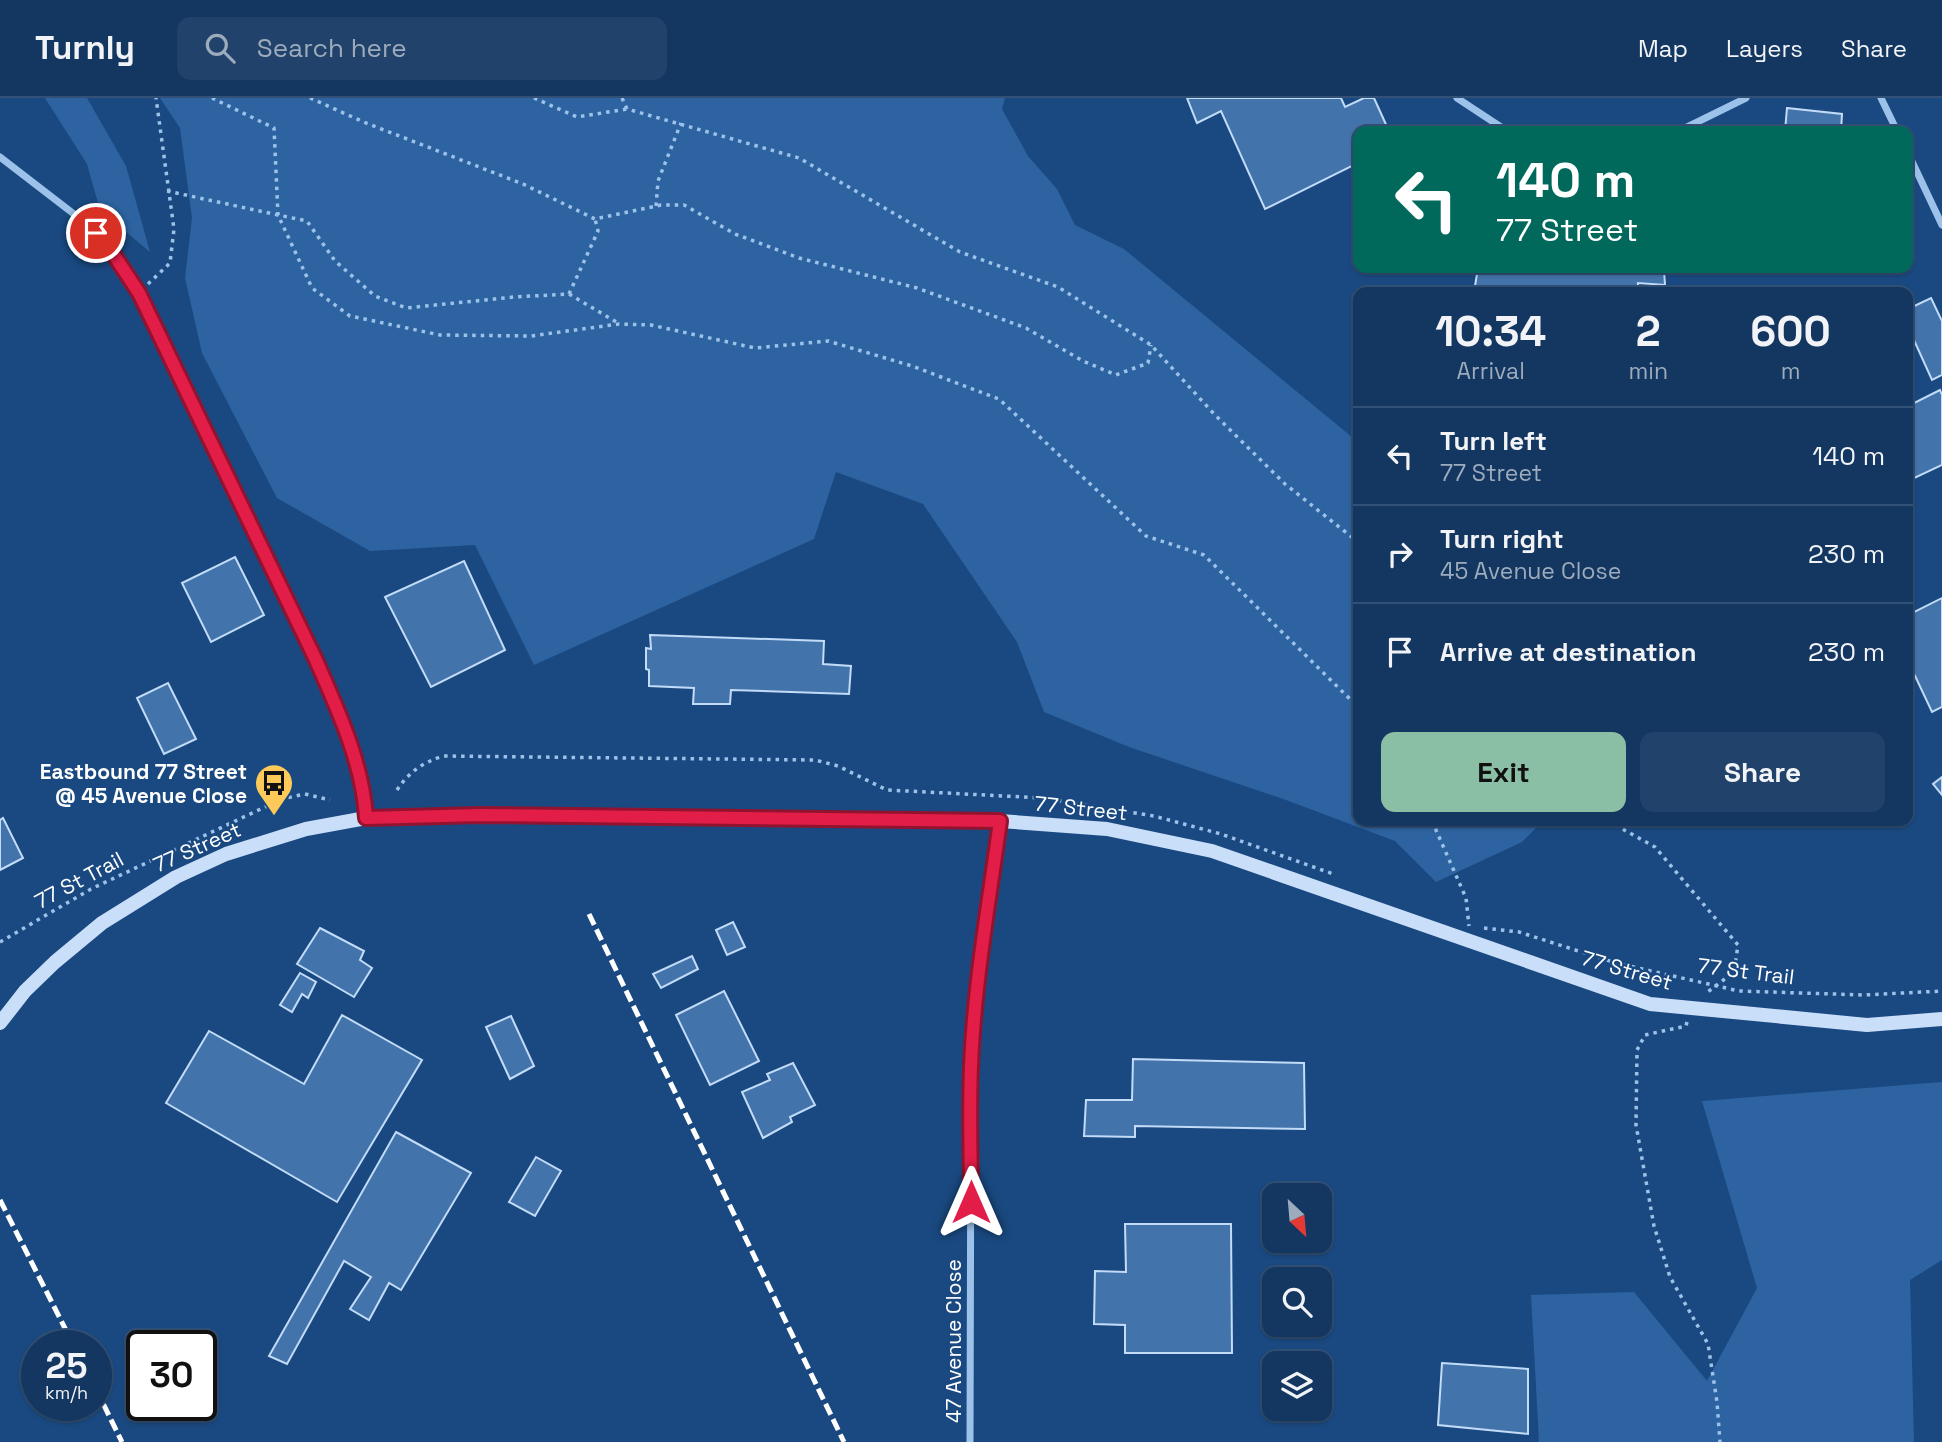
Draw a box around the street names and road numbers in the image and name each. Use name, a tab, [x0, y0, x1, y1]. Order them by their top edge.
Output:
street label: 77 Street	[1033, 790, 1129, 826]
street label: 77 Street	[149, 816, 245, 878]
street label: 77 St Trail	[30, 845, 128, 915]
street label: 77 Street	[1578, 944, 1676, 996]
street label: 77 St Trail	[1696, 952, 1796, 990]
street label: 47 Avenue Close	[940, 1259, 967, 1423]

